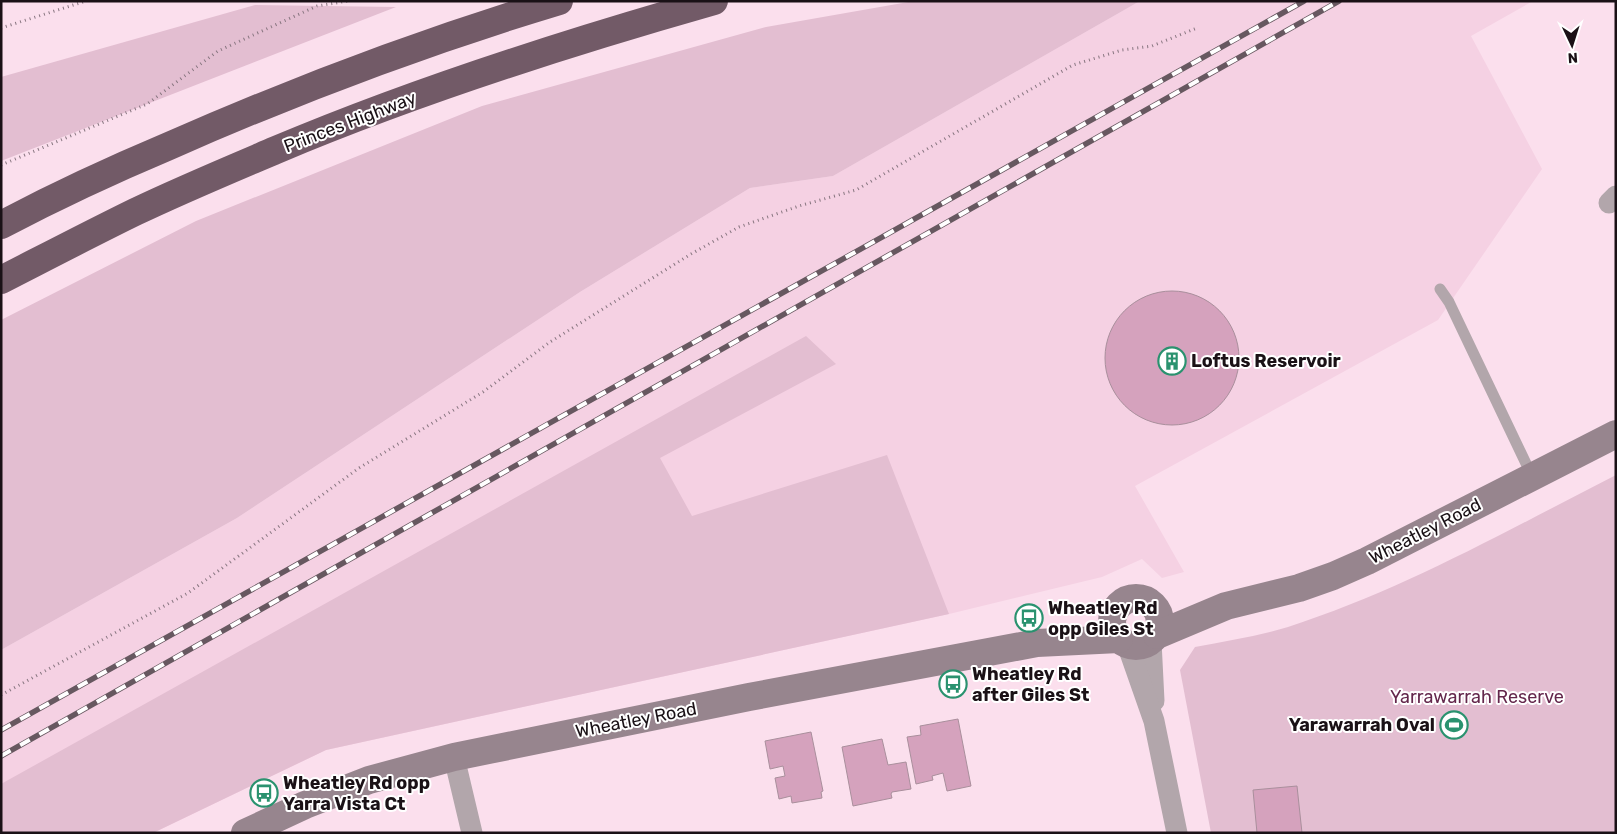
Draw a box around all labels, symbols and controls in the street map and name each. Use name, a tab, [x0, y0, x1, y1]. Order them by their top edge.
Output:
north arrow	[1547, 20, 1597, 70]
text: N	[1567, 49, 1578, 66]
street label: Princes Highway	[281, 87, 419, 157]
building icon: Loftus Reservoir	[1157, 346, 1187, 376]
place label: Loftus Reservoir	[1191, 350, 1341, 372]
street label: Wheatley Road	[1365, 493, 1485, 569]
place label: Wheatley Rd opp Giles St	[1048, 597, 1158, 640]
bus stop icon: Wheatley Rd opp Giles St	[1014, 603, 1044, 633]
place label: Wheatley Rd after Giles St	[972, 663, 1089, 706]
bus stop icon: Wheatley Rd after Giles St	[938, 669, 968, 699]
park label: Yarrawarrah Reserve	[1390, 686, 1564, 708]
street label: Wheatley Road	[574, 697, 698, 743]
sports icon: Yarawarrah Oval	[1439, 710, 1469, 740]
place label: Yarawarrah Oval	[1289, 714, 1435, 736]
place label: Wheatley Rd opp Yarra Vista Ct	[283, 772, 430, 815]
bus stop icon: Wheatley Rd opp Yarra Vista Ct	[249, 778, 279, 808]

